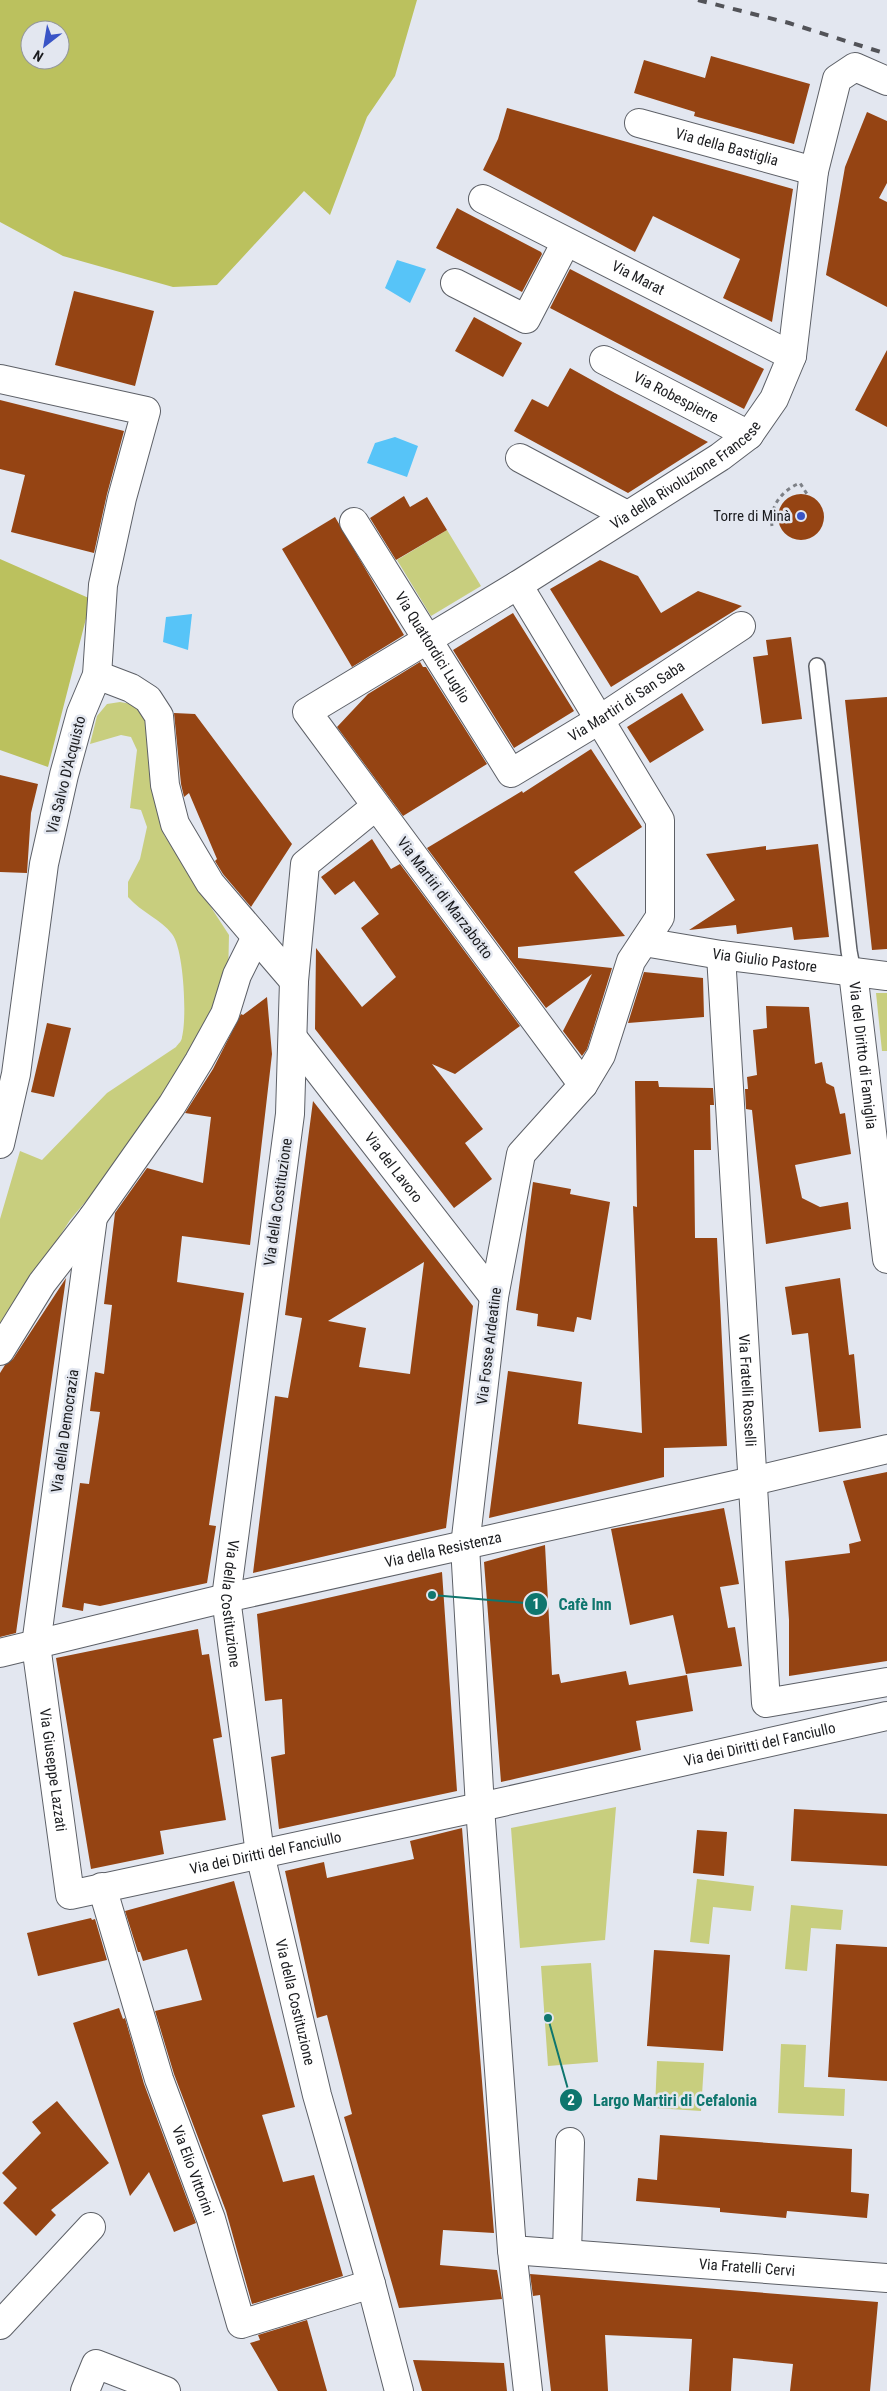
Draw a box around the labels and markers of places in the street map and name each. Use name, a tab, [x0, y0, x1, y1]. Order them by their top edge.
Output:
place label: Torre di Minà	[713, 507, 791, 525]
marker: Torre di Minà	[795, 510, 807, 522]
callout: Cafè Inn	[524, 1589, 622, 1620]
callout: Largo Martiri di Cefalonia	[558, 2085, 767, 2116]

